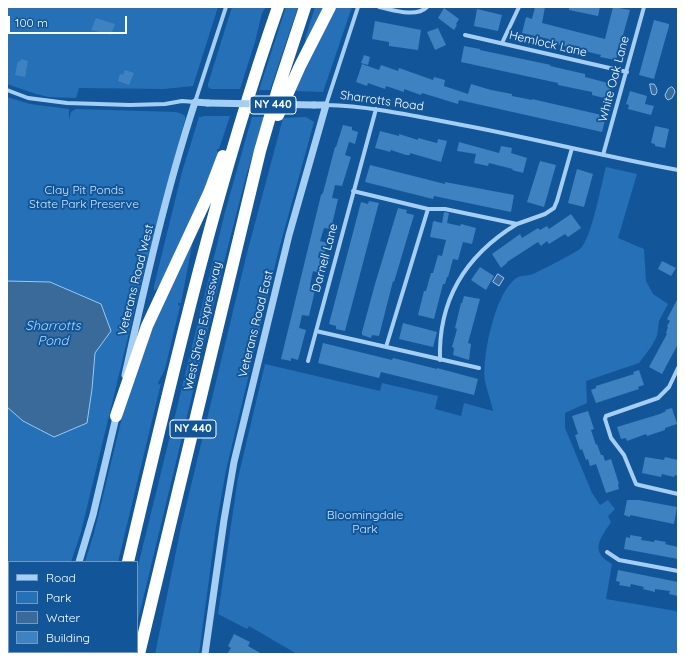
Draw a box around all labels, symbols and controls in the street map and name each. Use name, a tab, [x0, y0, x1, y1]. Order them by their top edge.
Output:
scale bar	[10, 8, 129, 34]
text: 100 m	[15, 15, 48, 30]
street label: Hemlock Lane	[508, 28, 588, 60]
street label: White Oak Lane	[596, 34, 632, 124]
street label: Sharrotts Road	[339, 88, 425, 114]
road number: NY 440	[250, 96, 296, 114]
park label: Clay Pit Ponds State Park Preserve	[29, 183, 139, 211]
street label: Darnell Lane	[309, 222, 341, 294]
street label: Veterans Road West	[115, 223, 157, 337]
street label: West Shore Expressway	[181, 260, 225, 392]
street label: Veterans Road East	[236, 269, 276, 379]
water label: Sharrotts Pond	[25, 318, 81, 349]
road number: NY 440	[170, 420, 216, 438]
park label: Bloomingdale Park	[327, 508, 403, 536]
legend	[8, 561, 138, 653]
text: Road	[46, 570, 76, 585]
text: Park	[46, 590, 71, 605]
text: Water	[46, 610, 80, 625]
text: Building	[46, 630, 90, 645]

